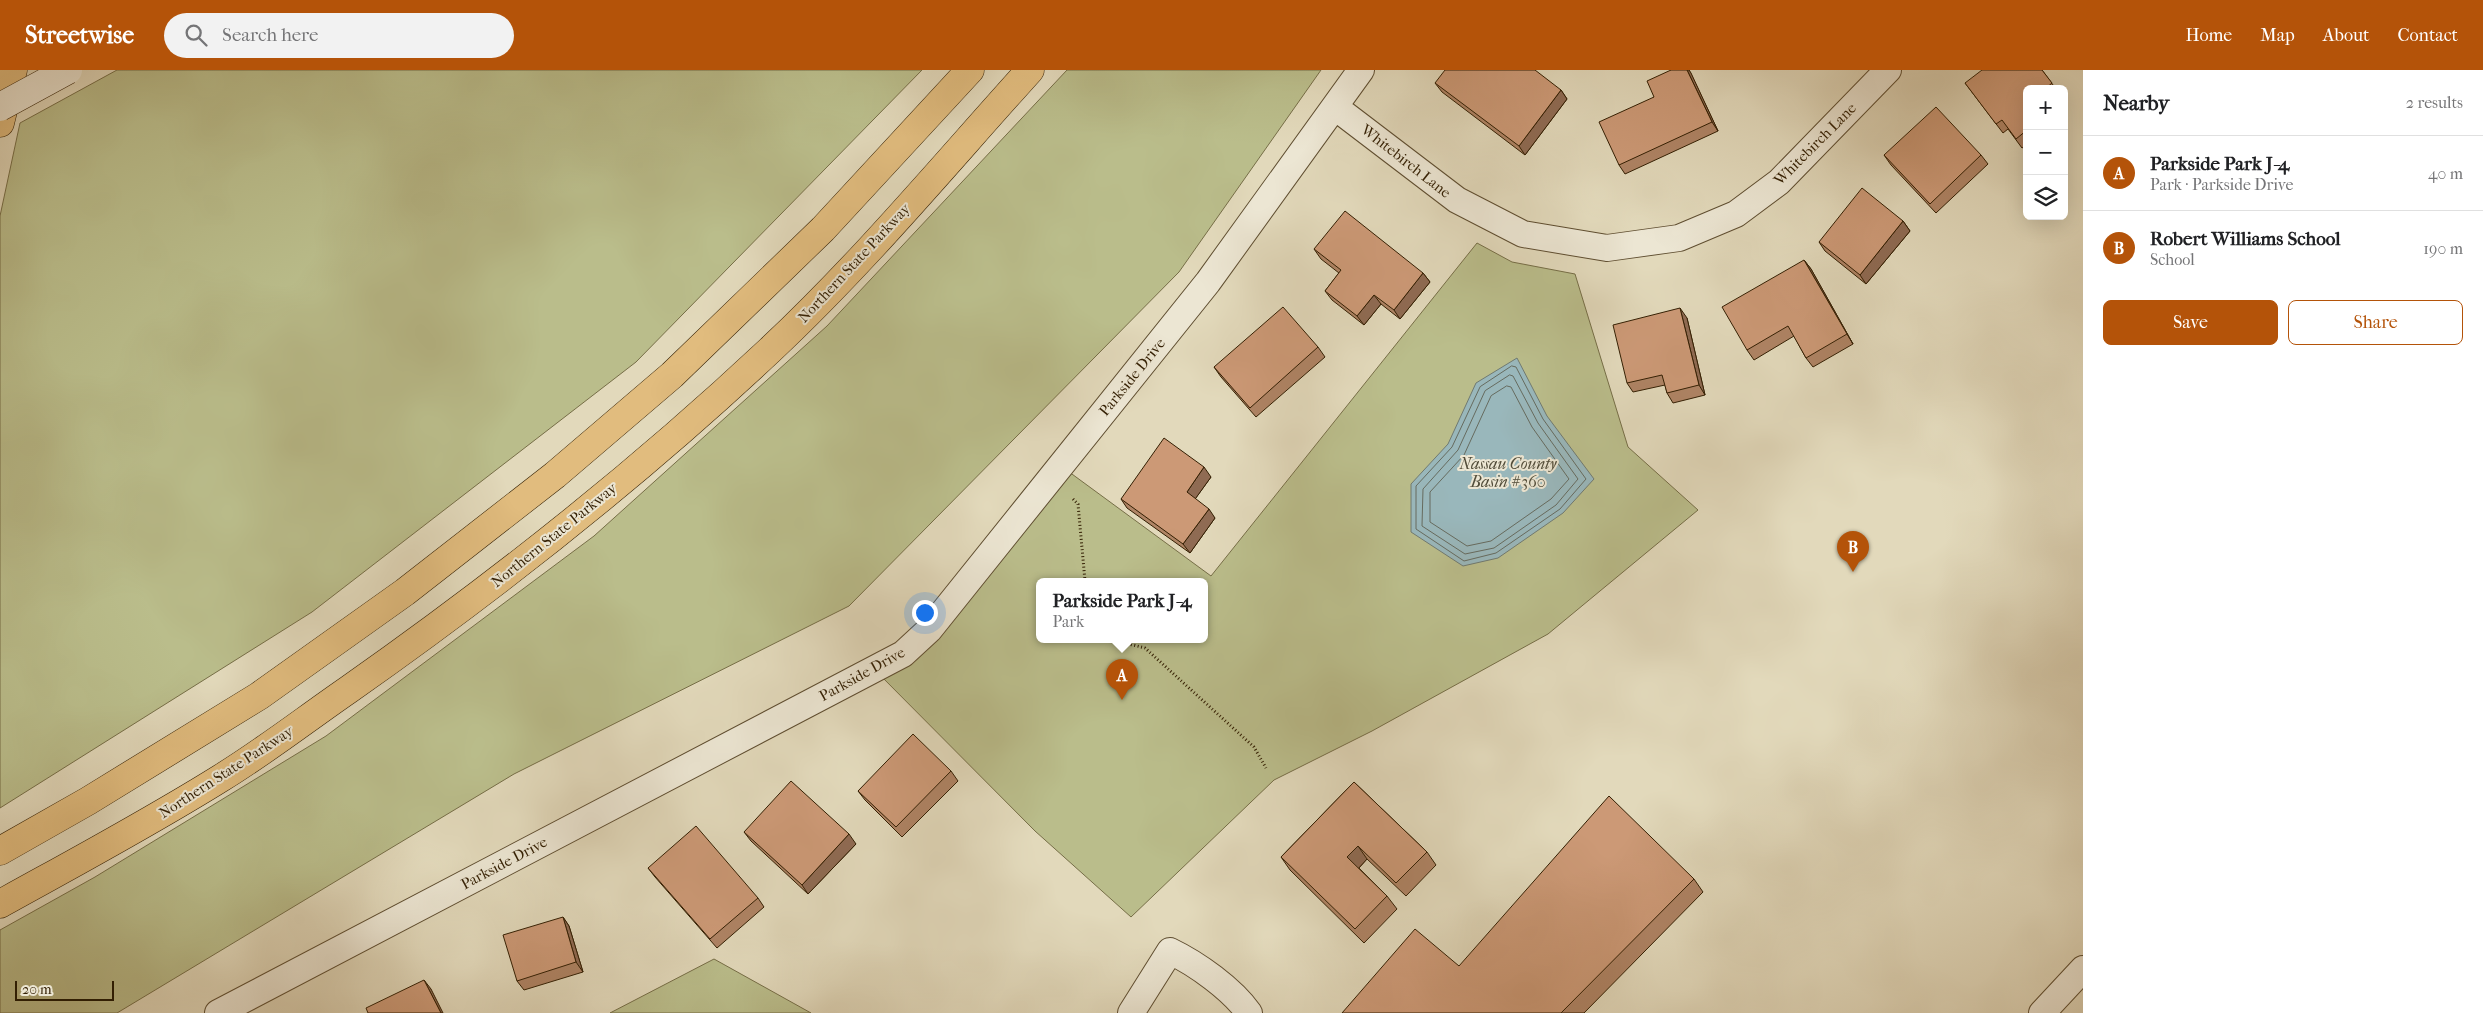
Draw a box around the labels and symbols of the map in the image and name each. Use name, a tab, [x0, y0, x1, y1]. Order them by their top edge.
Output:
street label: Whitebirch Lane	[1769, 99, 1860, 190]
street label: Whitebirch Lane	[1357, 120, 1455, 202]
street label: Northern State Parkway	[794, 199, 914, 326]
street label: Parkside Drive	[1095, 334, 1169, 420]
water label: Nassau County Basin #360	[1458, 454, 1557, 491]
street label: Northern State Parkway	[488, 478, 621, 591]
pin: B	[1837, 531, 1869, 572]
your location	[912, 600, 938, 626]
street label: Parkside Drive	[816, 643, 908, 705]
pin: A	[1106, 659, 1138, 700]
street label: Northern State Parkway	[156, 721, 297, 822]
street label: Parkside Drive	[458, 832, 551, 893]
scale bar	[15, 978, 114, 1001]

